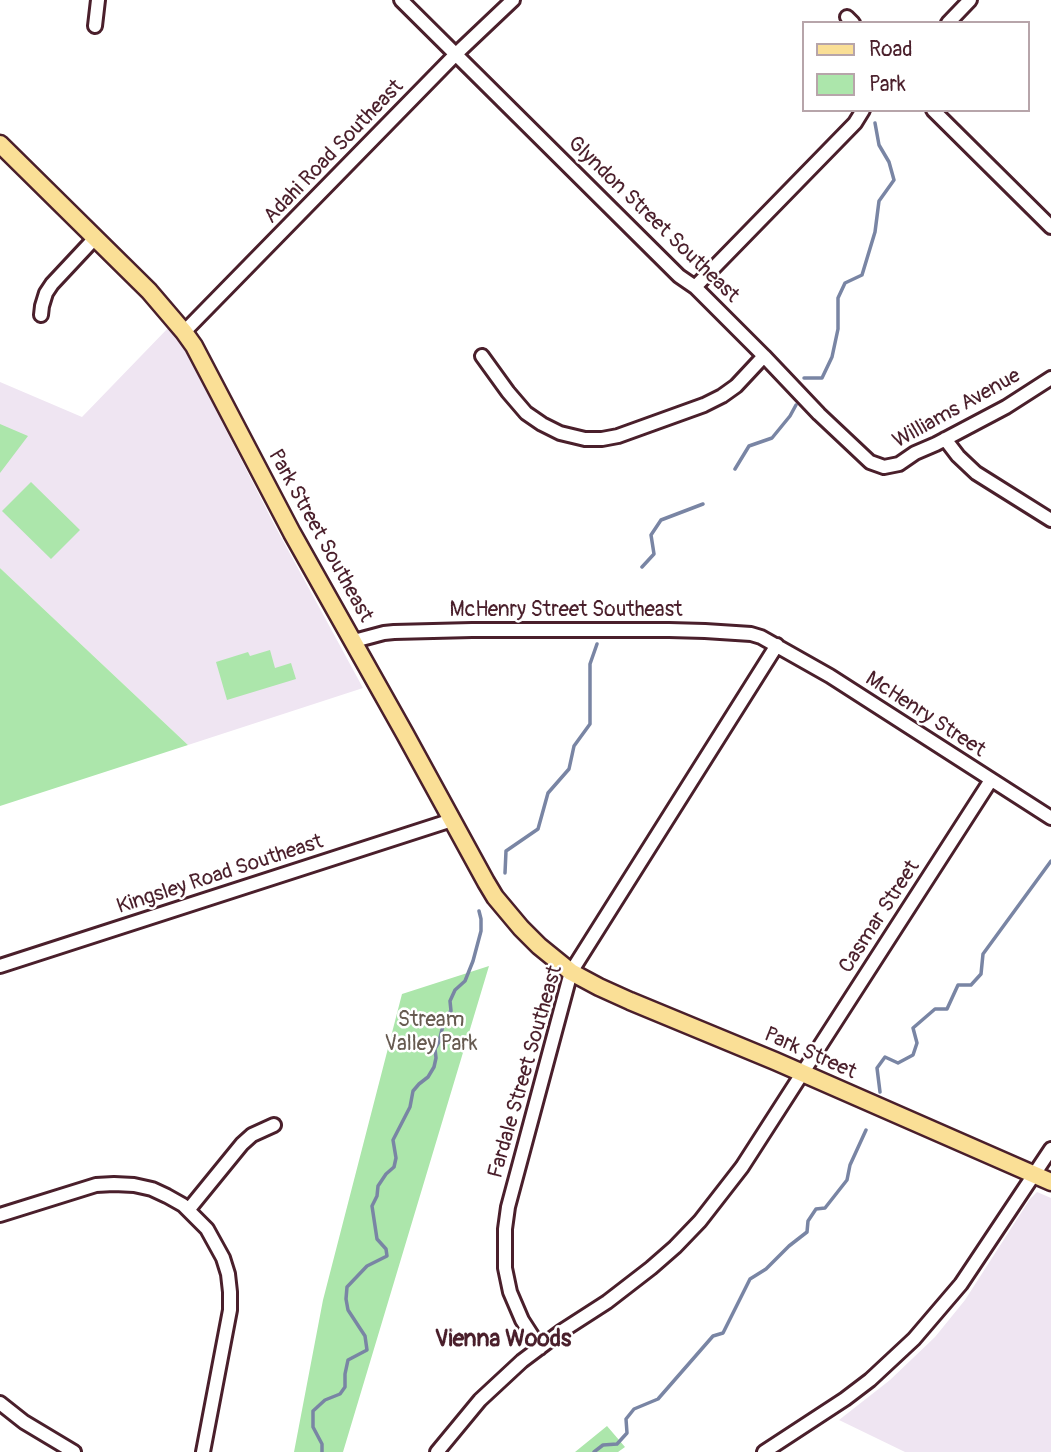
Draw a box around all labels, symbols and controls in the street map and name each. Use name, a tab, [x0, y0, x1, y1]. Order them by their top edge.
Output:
legend	[802, 21, 1030, 112]
text: Road	[869, 36, 913, 63]
text: Park	[869, 71, 906, 98]
street label: Adahi Road Southeast	[259, 75, 409, 229]
street label: Glyndon Street Southeast	[562, 131, 744, 309]
street label: Williams Avenue	[889, 364, 1025, 454]
street label: Park Street Southeast	[262, 445, 378, 627]
street label: McHenry Street Southeast	[450, 598, 682, 624]
street label: McHenry Street	[860, 667, 990, 763]
street label: Kingsley Road Southeast	[114, 830, 326, 920]
street label: Casmar Street	[834, 856, 926, 978]
street label: Fardale Street Southeast	[484, 963, 568, 1181]
park label: Stream Valley Park	[385, 1008, 477, 1058]
street label: Park Street	[760, 1023, 860, 1085]
district label: Vienna Woods	[435, 1326, 571, 1354]

